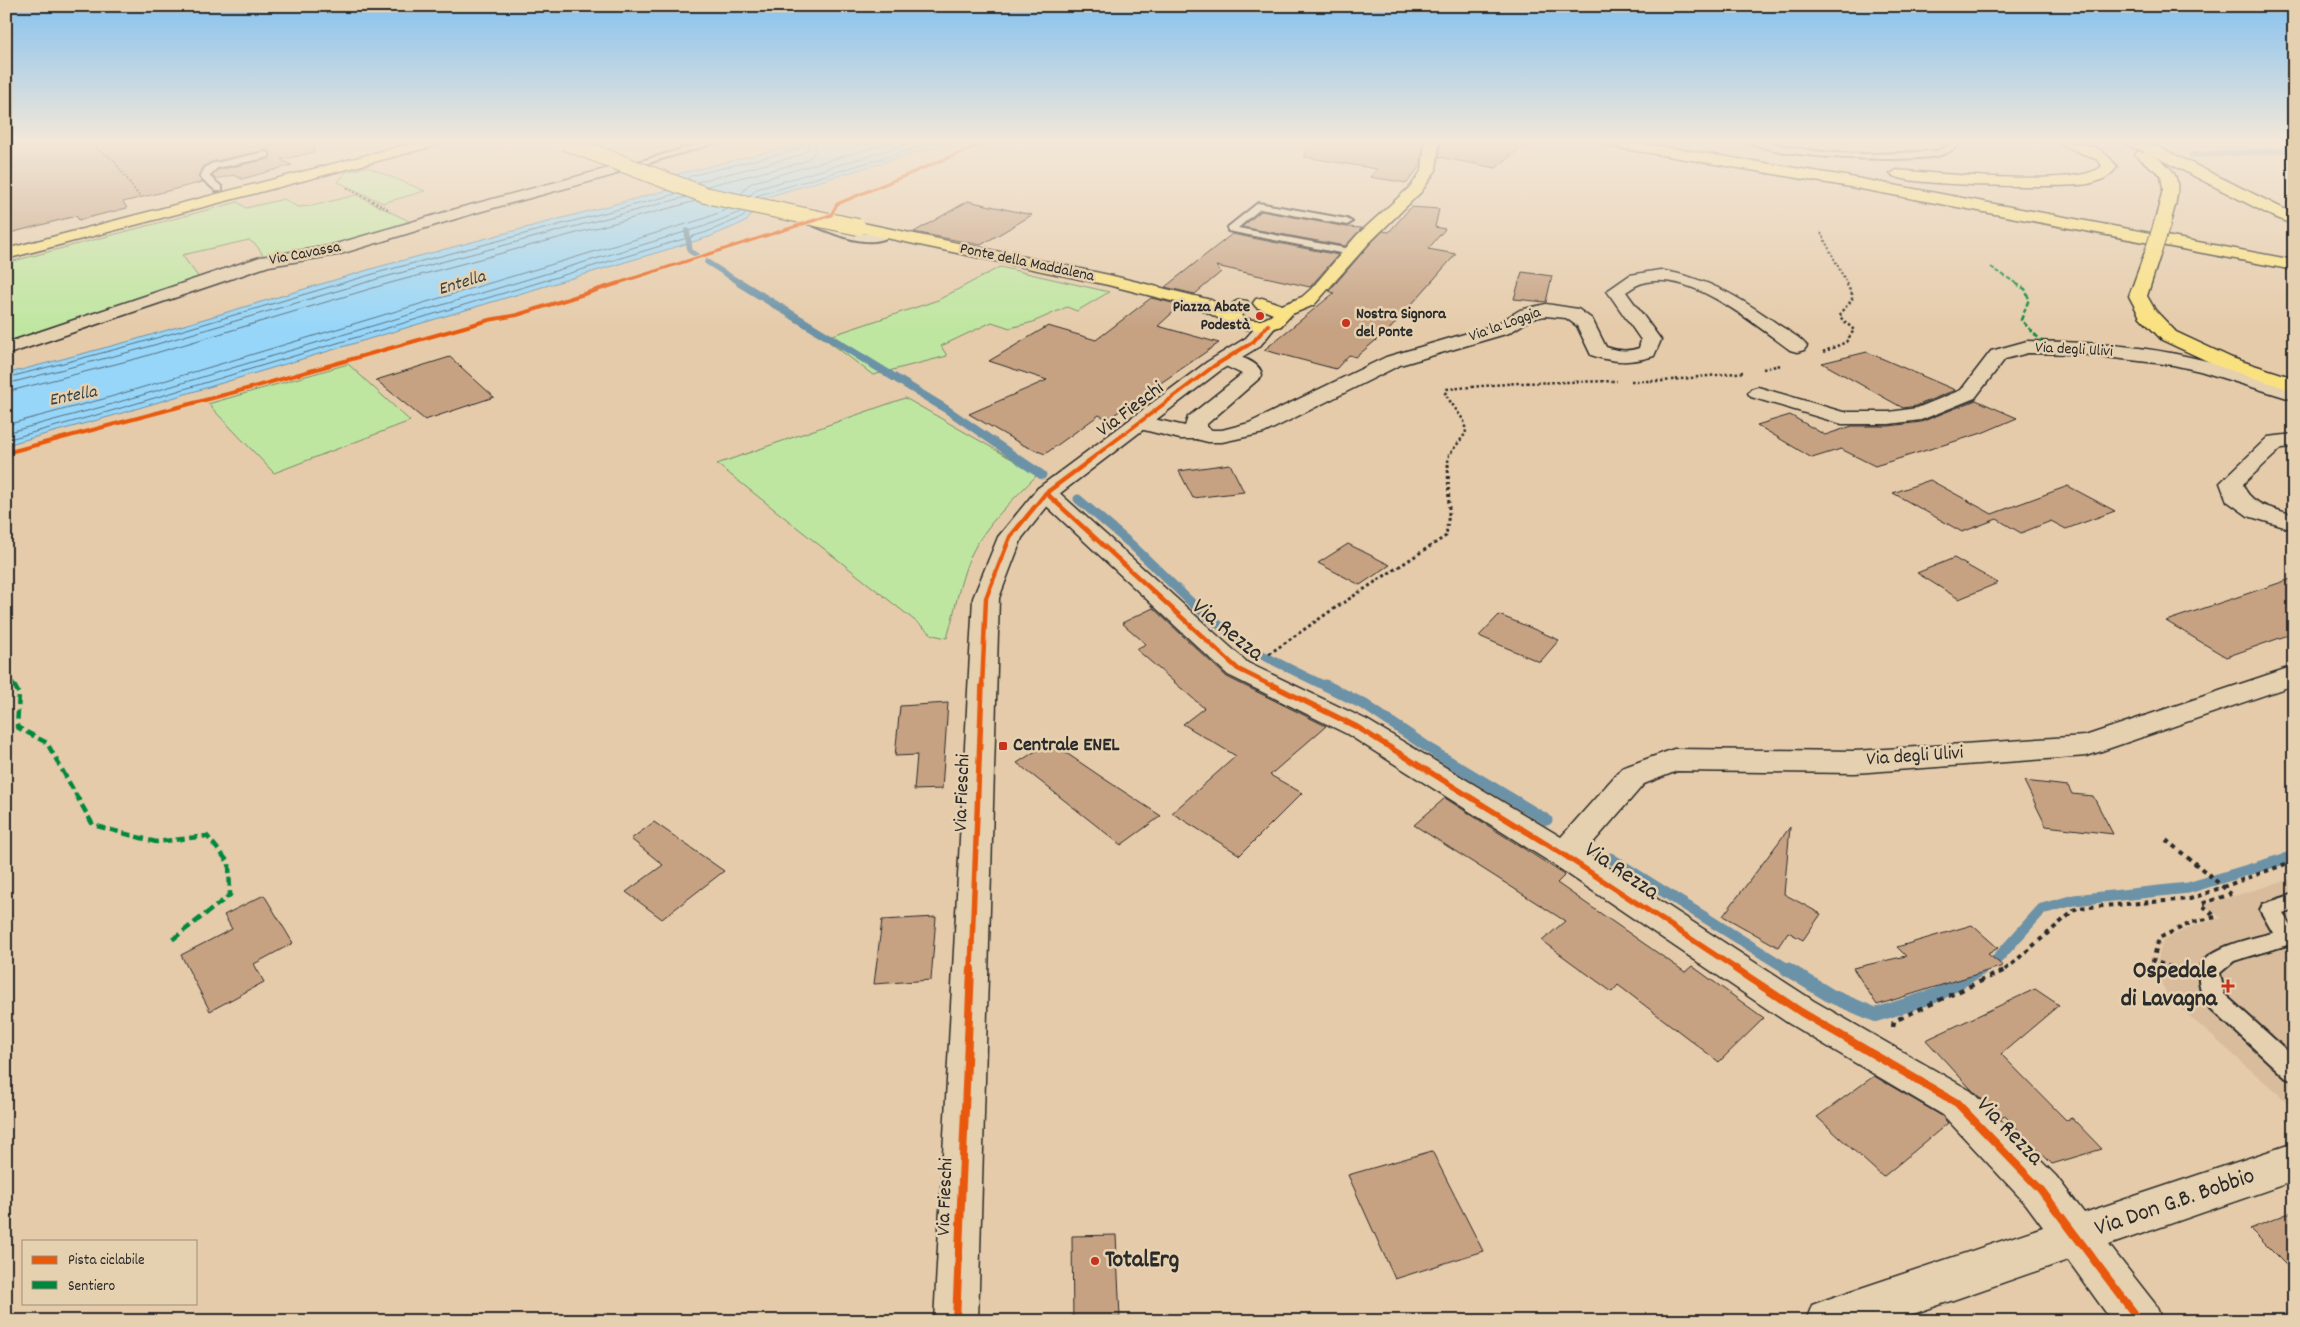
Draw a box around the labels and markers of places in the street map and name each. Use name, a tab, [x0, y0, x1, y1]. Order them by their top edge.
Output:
place label: Piazza Abate Podestà	[1173, 296, 1251, 337]
place label: Nostra Signora del Ponte	[1356, 303, 1447, 344]
marker: Piazza Abate Podestà	[1254, 310, 1266, 322]
marker: Nostra Signora del Ponte	[1340, 317, 1352, 329]
place label: Centrale ENEL	[1013, 732, 1120, 760]
marker: Centrale ENEL	[997, 740, 1009, 752]
place label: Ospedale di Lavagna	[2121, 955, 2218, 1017]
marker: Ospedale di Lavagna	[2221, 979, 2235, 993]
place label: TotalErg	[1105, 1244, 1179, 1278]
marker: TotalErg	[1089, 1255, 1101, 1267]

